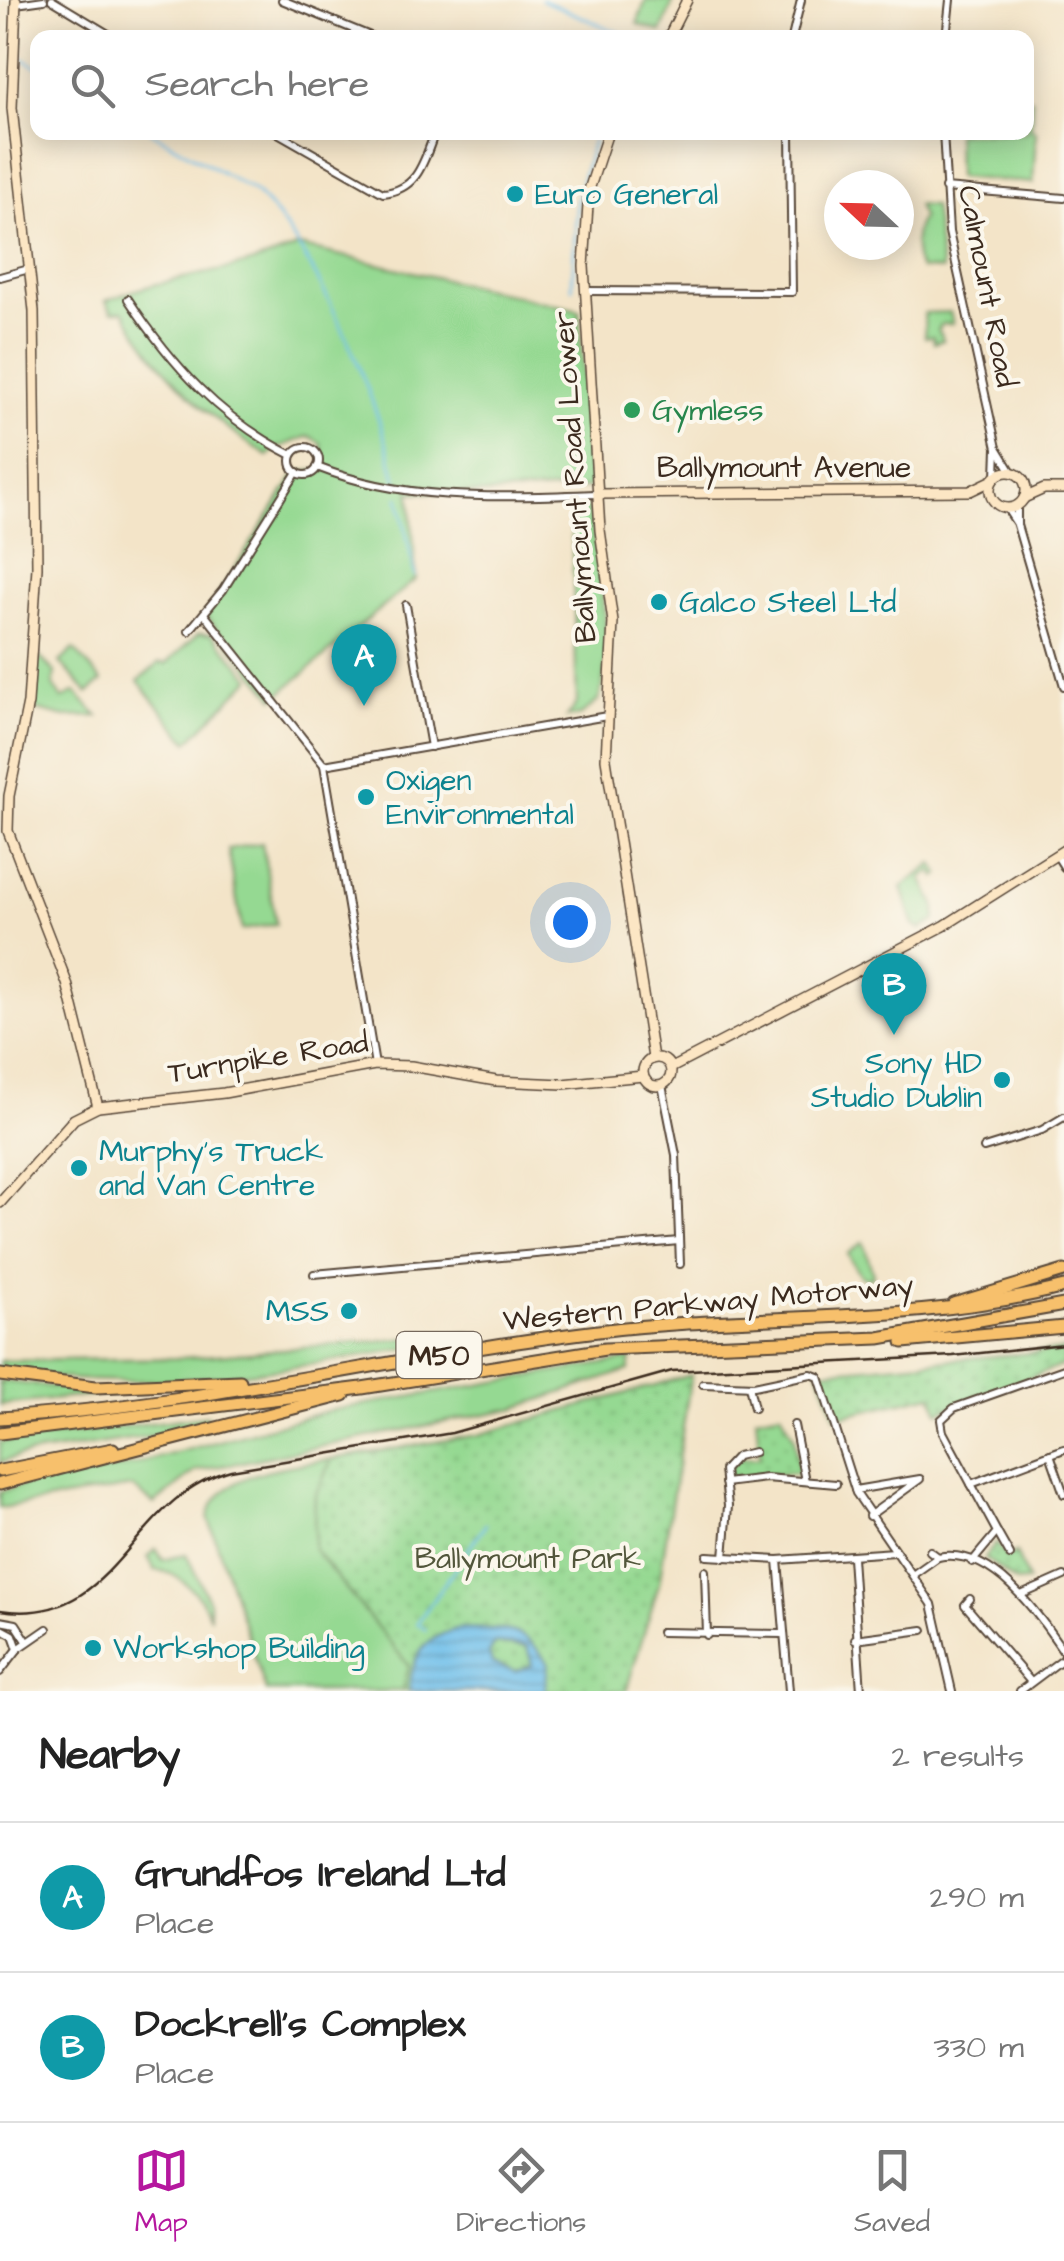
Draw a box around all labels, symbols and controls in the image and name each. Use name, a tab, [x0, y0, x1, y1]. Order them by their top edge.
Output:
search box	[30, 30, 1034, 140]
icon: search	[65, 58, 120, 113]
text: Search here	[145, 59, 369, 111]
north arrow	[824, 170, 914, 260]
place label: Euro General	[535, 174, 718, 216]
street label: Calmount Road	[947, 182, 1027, 391]
marker: Euro General	[504, 183, 526, 205]
street label: Ballymount Road Lower	[542, 309, 609, 644]
place label: Gymless	[652, 390, 764, 433]
marker: Gymless	[621, 399, 643, 421]
street label: Ballymount Avenue	[657, 447, 911, 490]
place label: Galco Steel Ltd	[679, 582, 897, 624]
marker: Galco Steel Ltd	[648, 591, 670, 613]
pin: A	[332, 624, 396, 706]
place label: Oxigen Environmental	[386, 760, 574, 836]
marker: Oxigen Environmental	[355, 786, 377, 808]
your location	[545, 897, 596, 948]
pin: B	[862, 952, 926, 1035]
street label: Turnpike Road	[165, 1021, 371, 1095]
place label: Sony HD Studio Dublin	[811, 1043, 982, 1119]
marker: Sony HD Studio Dublin	[991, 1069, 1013, 1091]
place label: Murphy's Truck and Van Centre	[99, 1131, 323, 1207]
marker: Murphy's Truck and Van Centre	[68, 1157, 90, 1179]
street label: Western Parkway Motorway	[501, 1264, 915, 1343]
place label: MSS	[266, 1291, 329, 1333]
marker: MSS	[338, 1300, 360, 1322]
road number: M50	[396, 1332, 482, 1378]
park label: Ballymount Park	[415, 1538, 641, 1581]
place label: Workshop Building	[113, 1628, 365, 1671]
marker: Workshop Building	[82, 1637, 104, 1659]
text: Nearby	[40, 1727, 180, 1785]
text: 2 results	[892, 1734, 1024, 1779]
text: Grundfos Ireland Ltd	[135, 1849, 506, 1901]
text: A	[62, 1875, 83, 1920]
text: 290 m	[930, 1875, 1024, 1920]
text: Place	[135, 1901, 214, 1946]
text: Dockrell's Complex	[135, 1999, 466, 2051]
text: B	[61, 2025, 84, 2070]
text: 330 m	[934, 2025, 1024, 2070]
text: Place	[135, 2051, 214, 2096]
tab: Map	[134, 2143, 189, 2242]
tab: Directions	[456, 2143, 586, 2242]
tab: Saved	[854, 2143, 930, 2242]

